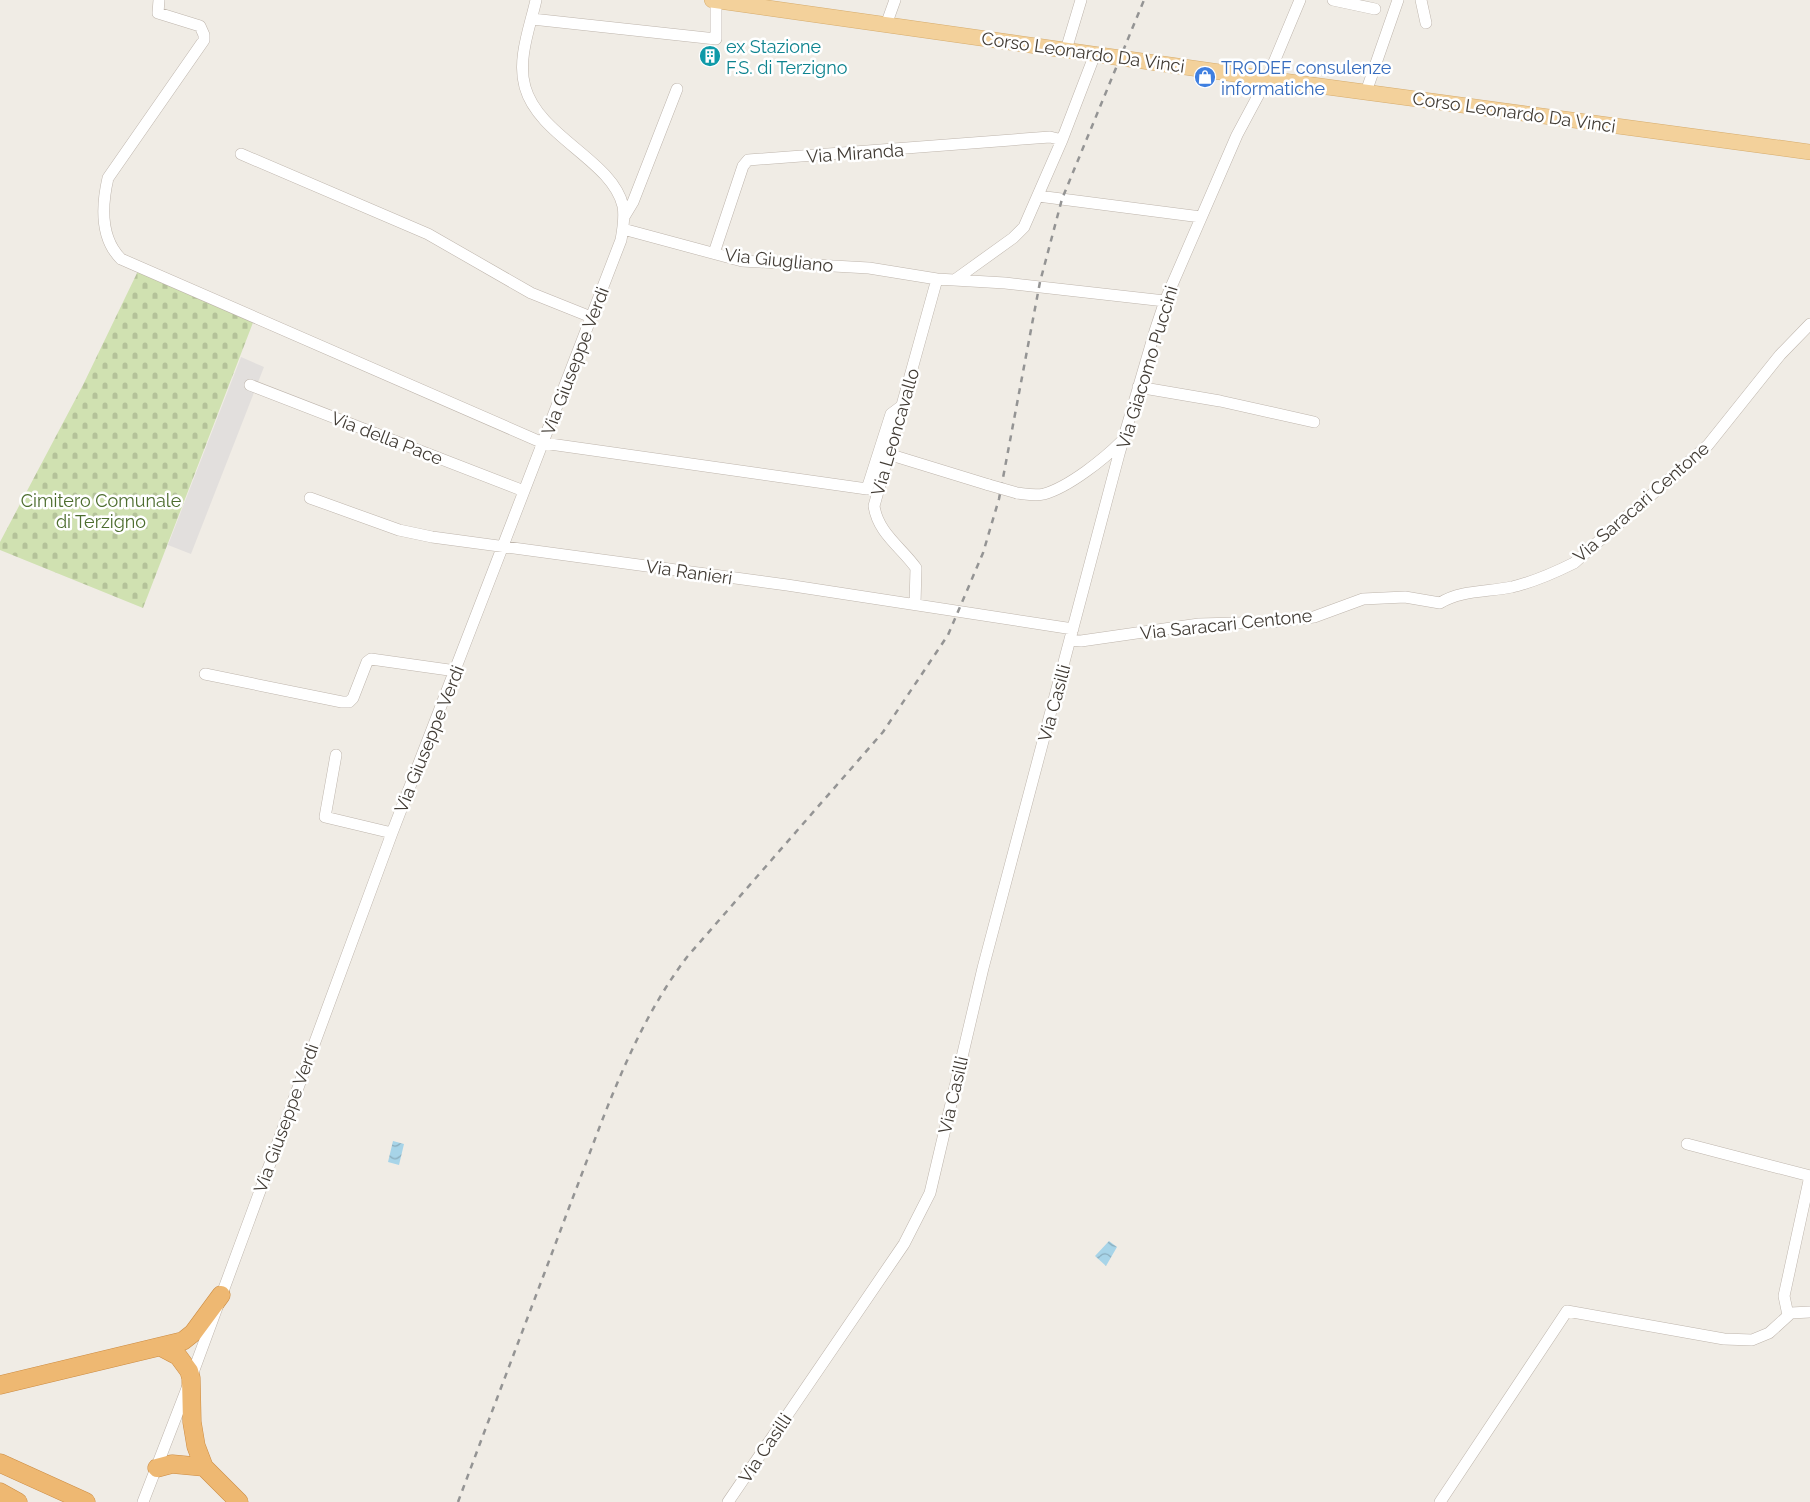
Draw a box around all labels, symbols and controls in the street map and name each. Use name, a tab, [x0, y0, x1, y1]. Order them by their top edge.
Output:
street label: Corso Leonardo Da Vinci	[980, 27, 1186, 77]
place label: ex Stazione F.S. di Terzigno	[726, 36, 848, 78]
building icon: ex Stazione F.S. di Terzigno	[698, 44, 722, 68]
place label: TRODEF consulenze informatiche	[1221, 57, 1392, 99]
shop icon: TRODEF consulenze informatiche	[1193, 65, 1217, 89]
street label: Corso Leonardo Da Vinci	[1411, 87, 1617, 137]
street label: Via Miranda	[805, 139, 905, 167]
street label: Via Giugliano	[724, 244, 835, 276]
street label: Via Giacomo Puccini	[1112, 283, 1182, 451]
street label: Via Giuseppe Verdi	[537, 284, 613, 438]
street label: Via Leoncavallo	[867, 366, 923, 498]
street label: Via della Pace	[328, 407, 446, 469]
street label: Via Saracari Centone	[1569, 437, 1713, 567]
park label: Cimitero Comunale di Terzigno	[21, 490, 182, 532]
street label: Via Ranieri	[644, 556, 734, 588]
street label: Via Saracari Centone	[1139, 604, 1313, 643]
street label: Via Giuseppe Verdi	[390, 662, 468, 816]
street label: Via Casilli	[1034, 662, 1074, 744]
street label: Via Giuseppe Verdi	[249, 1041, 323, 1195]
street label: Via Casilli	[934, 1054, 972, 1136]
street label: Via Casilli	[734, 1409, 796, 1487]

